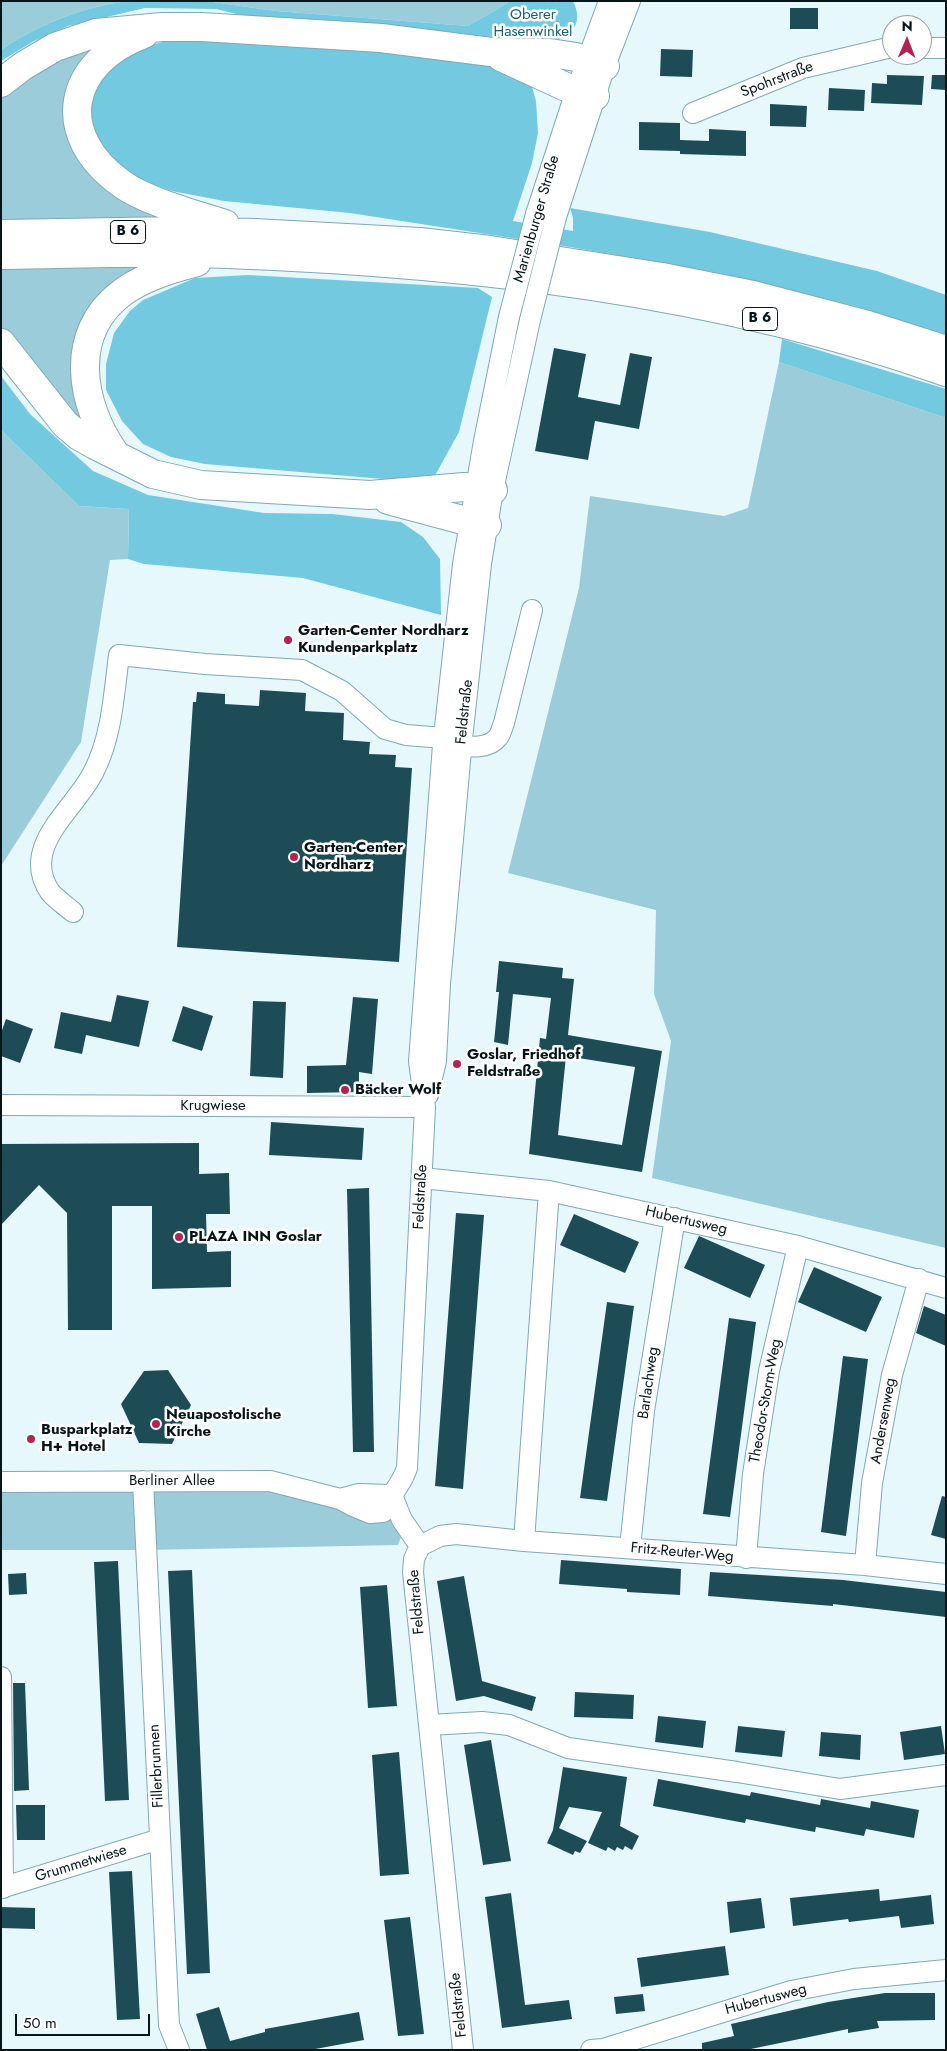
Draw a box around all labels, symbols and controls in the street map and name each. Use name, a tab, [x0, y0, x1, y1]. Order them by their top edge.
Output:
park label: Oberer Hasenwinkel	[493, 6, 573, 41]
north arrow	[882, 15, 932, 65]
text: N	[902, 16, 913, 36]
street label: Spohrstraße	[738, 58, 816, 102]
street label: Marienburger Straße	[510, 153, 564, 285]
road number: B 6	[110, 220, 146, 243]
road number: B 6	[742, 308, 778, 330]
place label: Garten-Center Nordharz Kundenparkplatz	[298, 622, 469, 657]
marker: Garten-Center Nordharz Kundenparkplatz	[282, 634, 294, 646]
street label: Feldstraße	[453, 679, 477, 745]
place label: Garten-Center Nordharz	[304, 839, 403, 874]
marker: Garten-Center Nordharz	[288, 851, 300, 863]
place label: Goslar, Friedhof Feldstraße	[467, 1046, 580, 1081]
marker: Goslar, Friedhof Feldstraße	[451, 1058, 463, 1070]
place label: Bäcker Wolf	[355, 1081, 441, 1099]
marker: Bäcker Wolf	[339, 1084, 351, 1096]
street label: Krugwiese	[180, 1097, 246, 1115]
street label: Feldstraße	[410, 1164, 432, 1230]
street label: Hubertusweg	[643, 1203, 729, 1239]
place label: PLAZA INN Goslar	[189, 1228, 322, 1246]
marker: PLAZA INN Goslar	[173, 1231, 185, 1243]
street label: Theodor-Storm-Weg	[746, 1338, 786, 1464]
street label: Barlachweg	[635, 1346, 663, 1420]
street label: Andersenweg	[868, 1377, 900, 1465]
place label: Neuapostolische Kirche	[166, 1406, 281, 1441]
marker: Neuapostolische Kirche	[150, 1418, 162, 1430]
place label: Busparkplatz H+ Hotel	[41, 1421, 133, 1456]
marker: Busparkplatz H+ Hotel	[25, 1433, 37, 1445]
street label: Berliner Allee	[129, 1472, 215, 1490]
street label: Fritz-Reuter-Weg	[630, 1540, 734, 1566]
street label: Feldstraße	[405, 1569, 429, 1635]
street label: Fillerbrunnen	[146, 1724, 168, 1808]
street label: Grummetwiese	[33, 1842, 129, 1886]
street label: Feldstraße	[447, 1972, 471, 2038]
street label: Hubertusweg	[723, 1980, 809, 2020]
scale bar	[18, 2004, 152, 2036]
text: 50 m	[23, 2012, 57, 2034]

